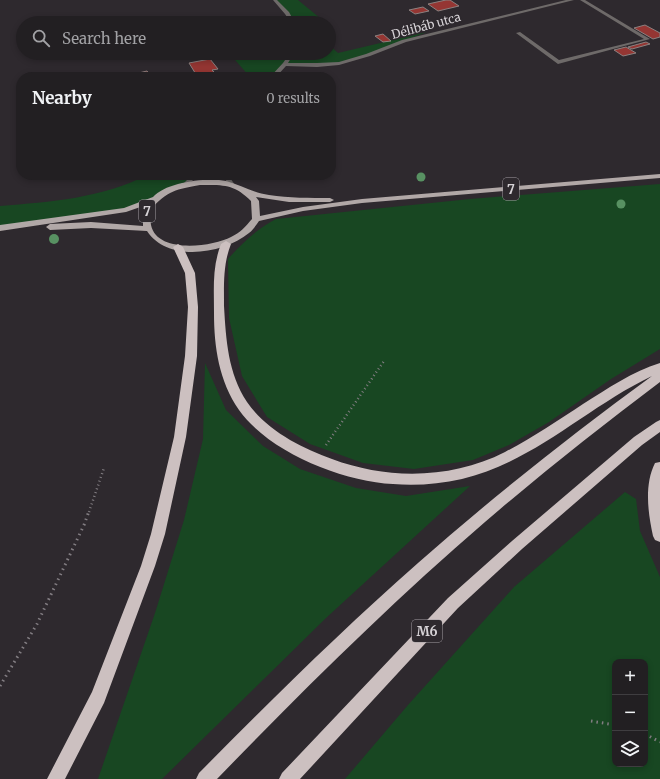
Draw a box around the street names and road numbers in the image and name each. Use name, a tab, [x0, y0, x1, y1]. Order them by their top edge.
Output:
street label: Délibáb utca	[390, 9, 463, 42]
road number: 7	[503, 178, 519, 200]
road number: 7	[139, 200, 155, 222]
road number: M6	[412, 620, 442, 642]

